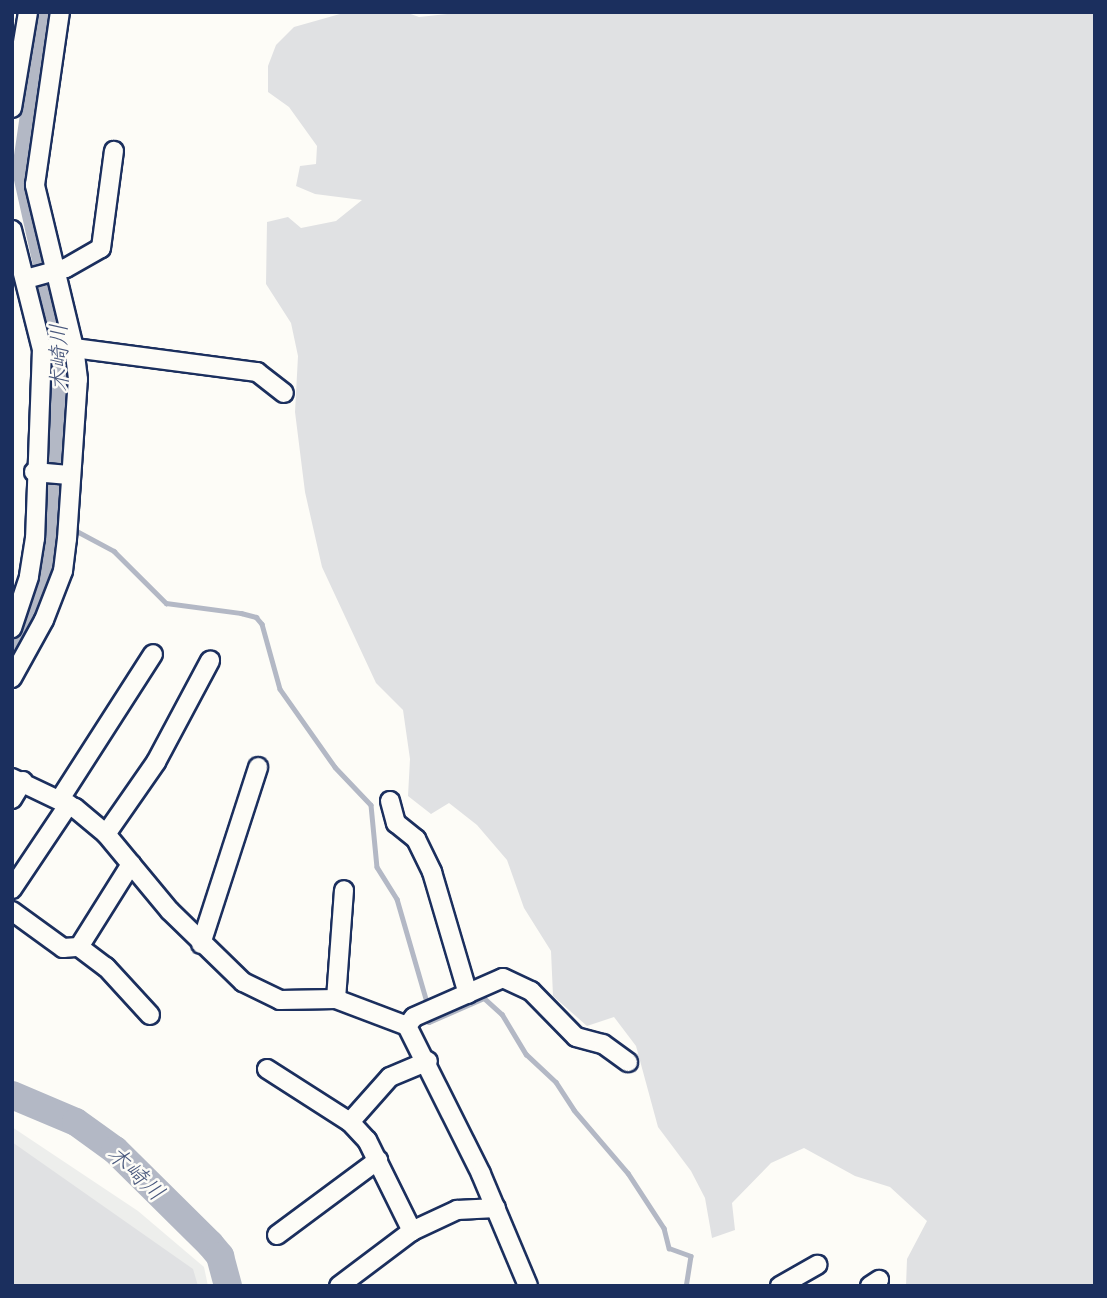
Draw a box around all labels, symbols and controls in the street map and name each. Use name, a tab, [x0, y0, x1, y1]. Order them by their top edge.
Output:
water label: 木崎川	[45, 323, 73, 393]
water label: 木崎川	[101, 1139, 171, 1207]

